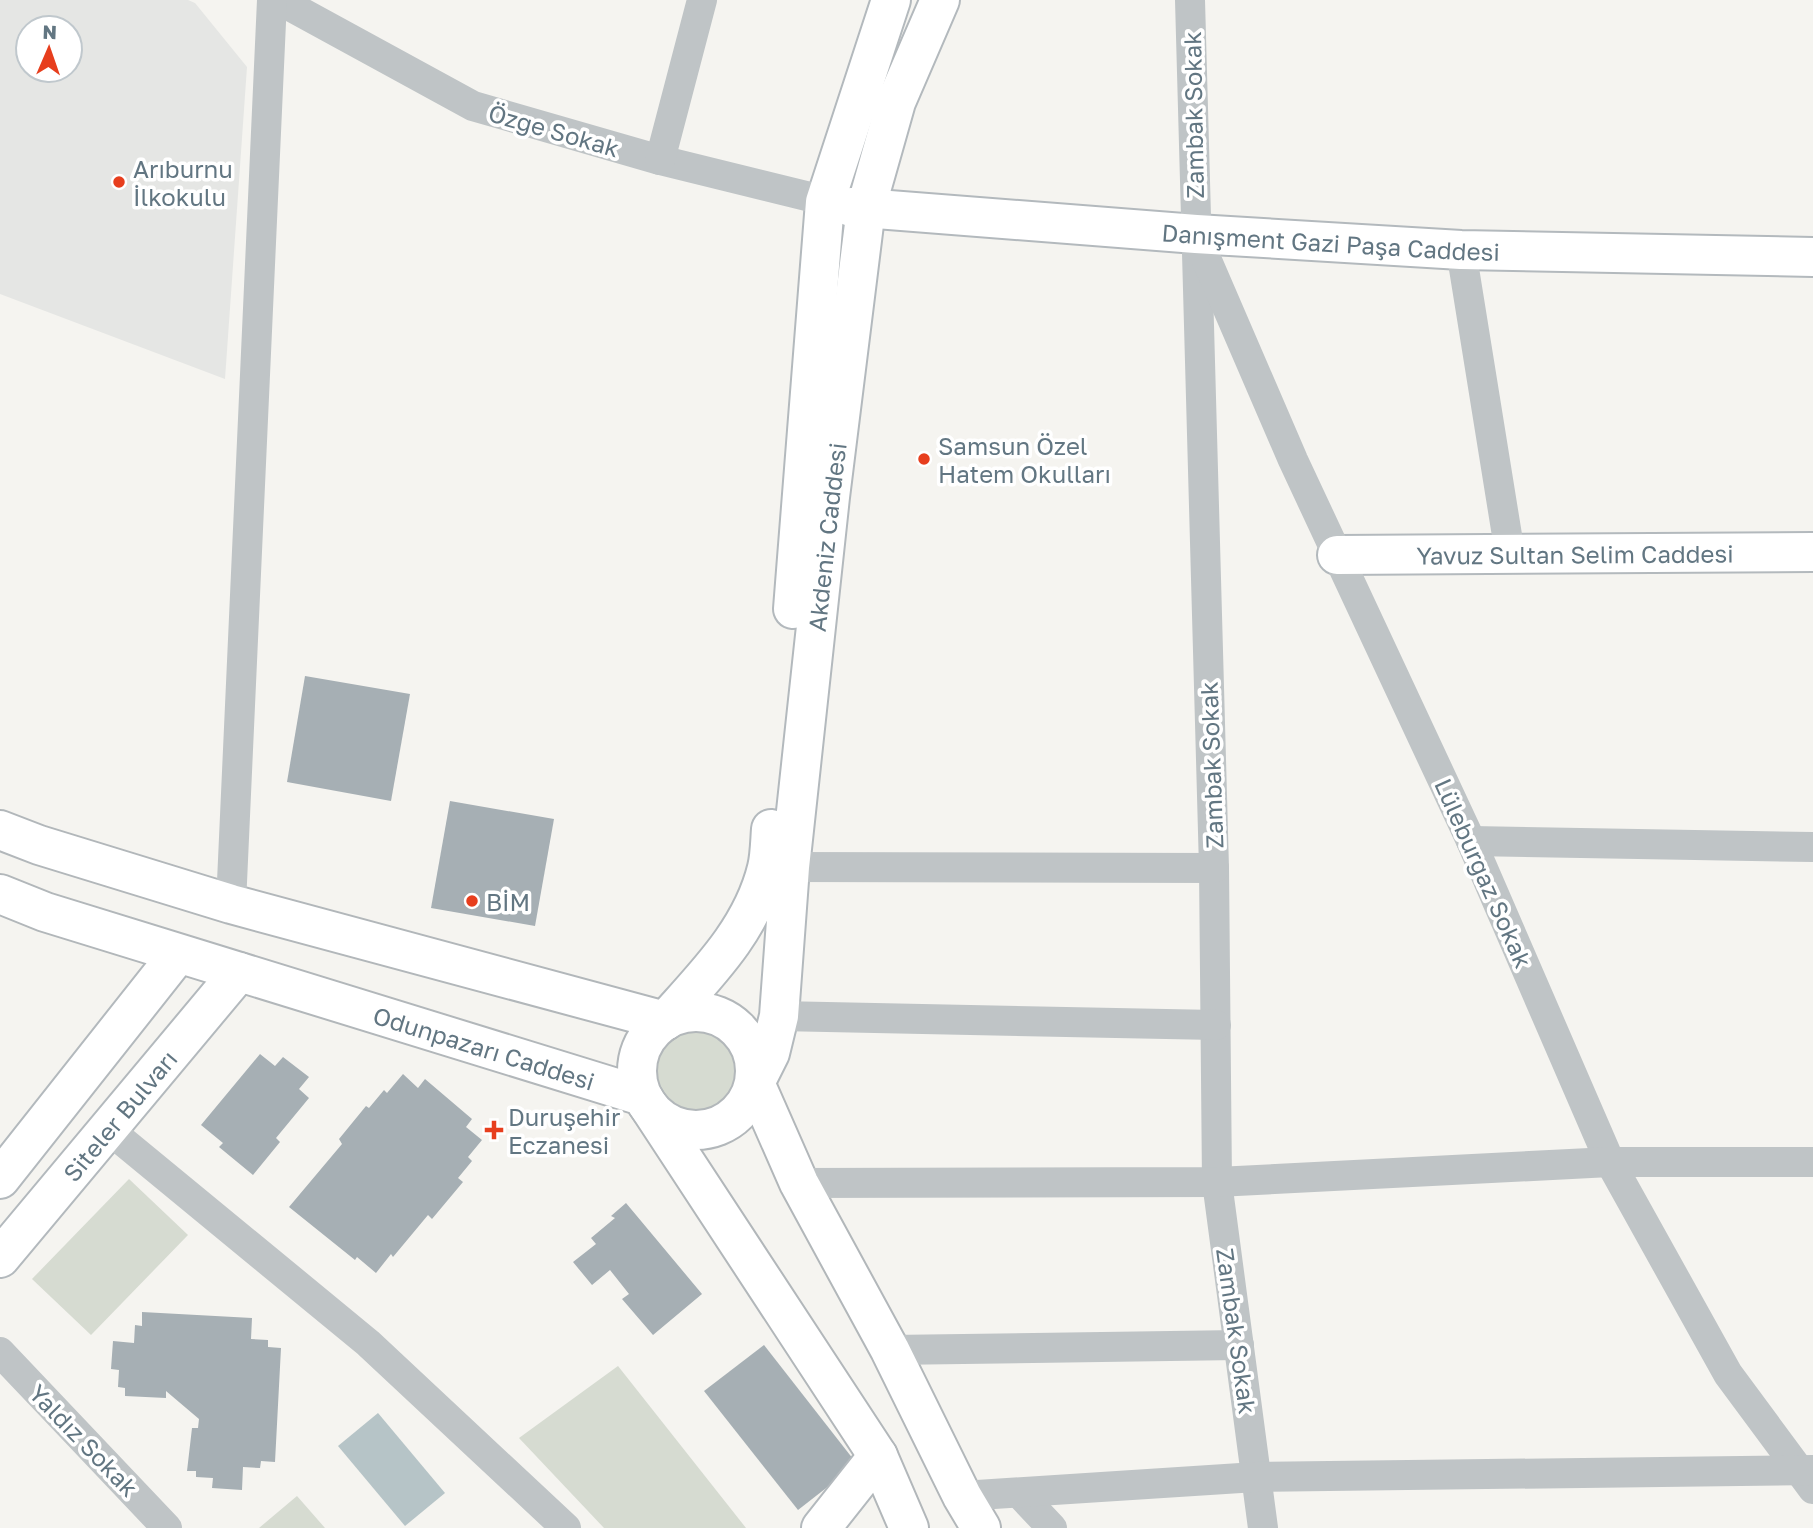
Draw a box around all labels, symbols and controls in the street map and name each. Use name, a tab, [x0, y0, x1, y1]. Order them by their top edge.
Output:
north arrow	[14, 14, 84, 84]
text: N	[42, 20, 57, 43]
street label: Zambak Sokak	[1177, 31, 1209, 199]
street label: Özge Sokak	[485, 98, 623, 162]
place label: Arıburnu İlkokulu	[133, 154, 233, 211]
marker: Arıburnu İlkokulu	[111, 174, 127, 190]
street label: Danışment Gazi Paşa Caddesi	[1161, 217, 1500, 265]
place label: Samsun Özel Hatem Okulları	[938, 431, 1111, 488]
street label: Akdeniz Caddesi	[801, 441, 851, 633]
marker: Samsun Özel Hatem Okulları	[916, 451, 932, 467]
street label: Yavuz Sultan Selim Caddesi	[1416, 538, 1734, 569]
street label: Zambak Sokak	[1194, 681, 1228, 849]
street label: Lüleburgaz Sokak	[1429, 774, 1539, 972]
place label: BİM	[486, 887, 530, 916]
marker: BİM	[464, 893, 480, 909]
street label: Odunpazarı Caddesi	[370, 1000, 598, 1095]
street label: Siteler Bulvarı	[56, 1044, 182, 1187]
place label: Duruşehir Eczanesi	[508, 1102, 620, 1159]
marker: Duruşehir Eczanesi	[486, 1122, 502, 1138]
street label: Zambak Sokak	[1211, 1246, 1263, 1416]
street label: Yaldız Sokak	[24, 1378, 144, 1502]

